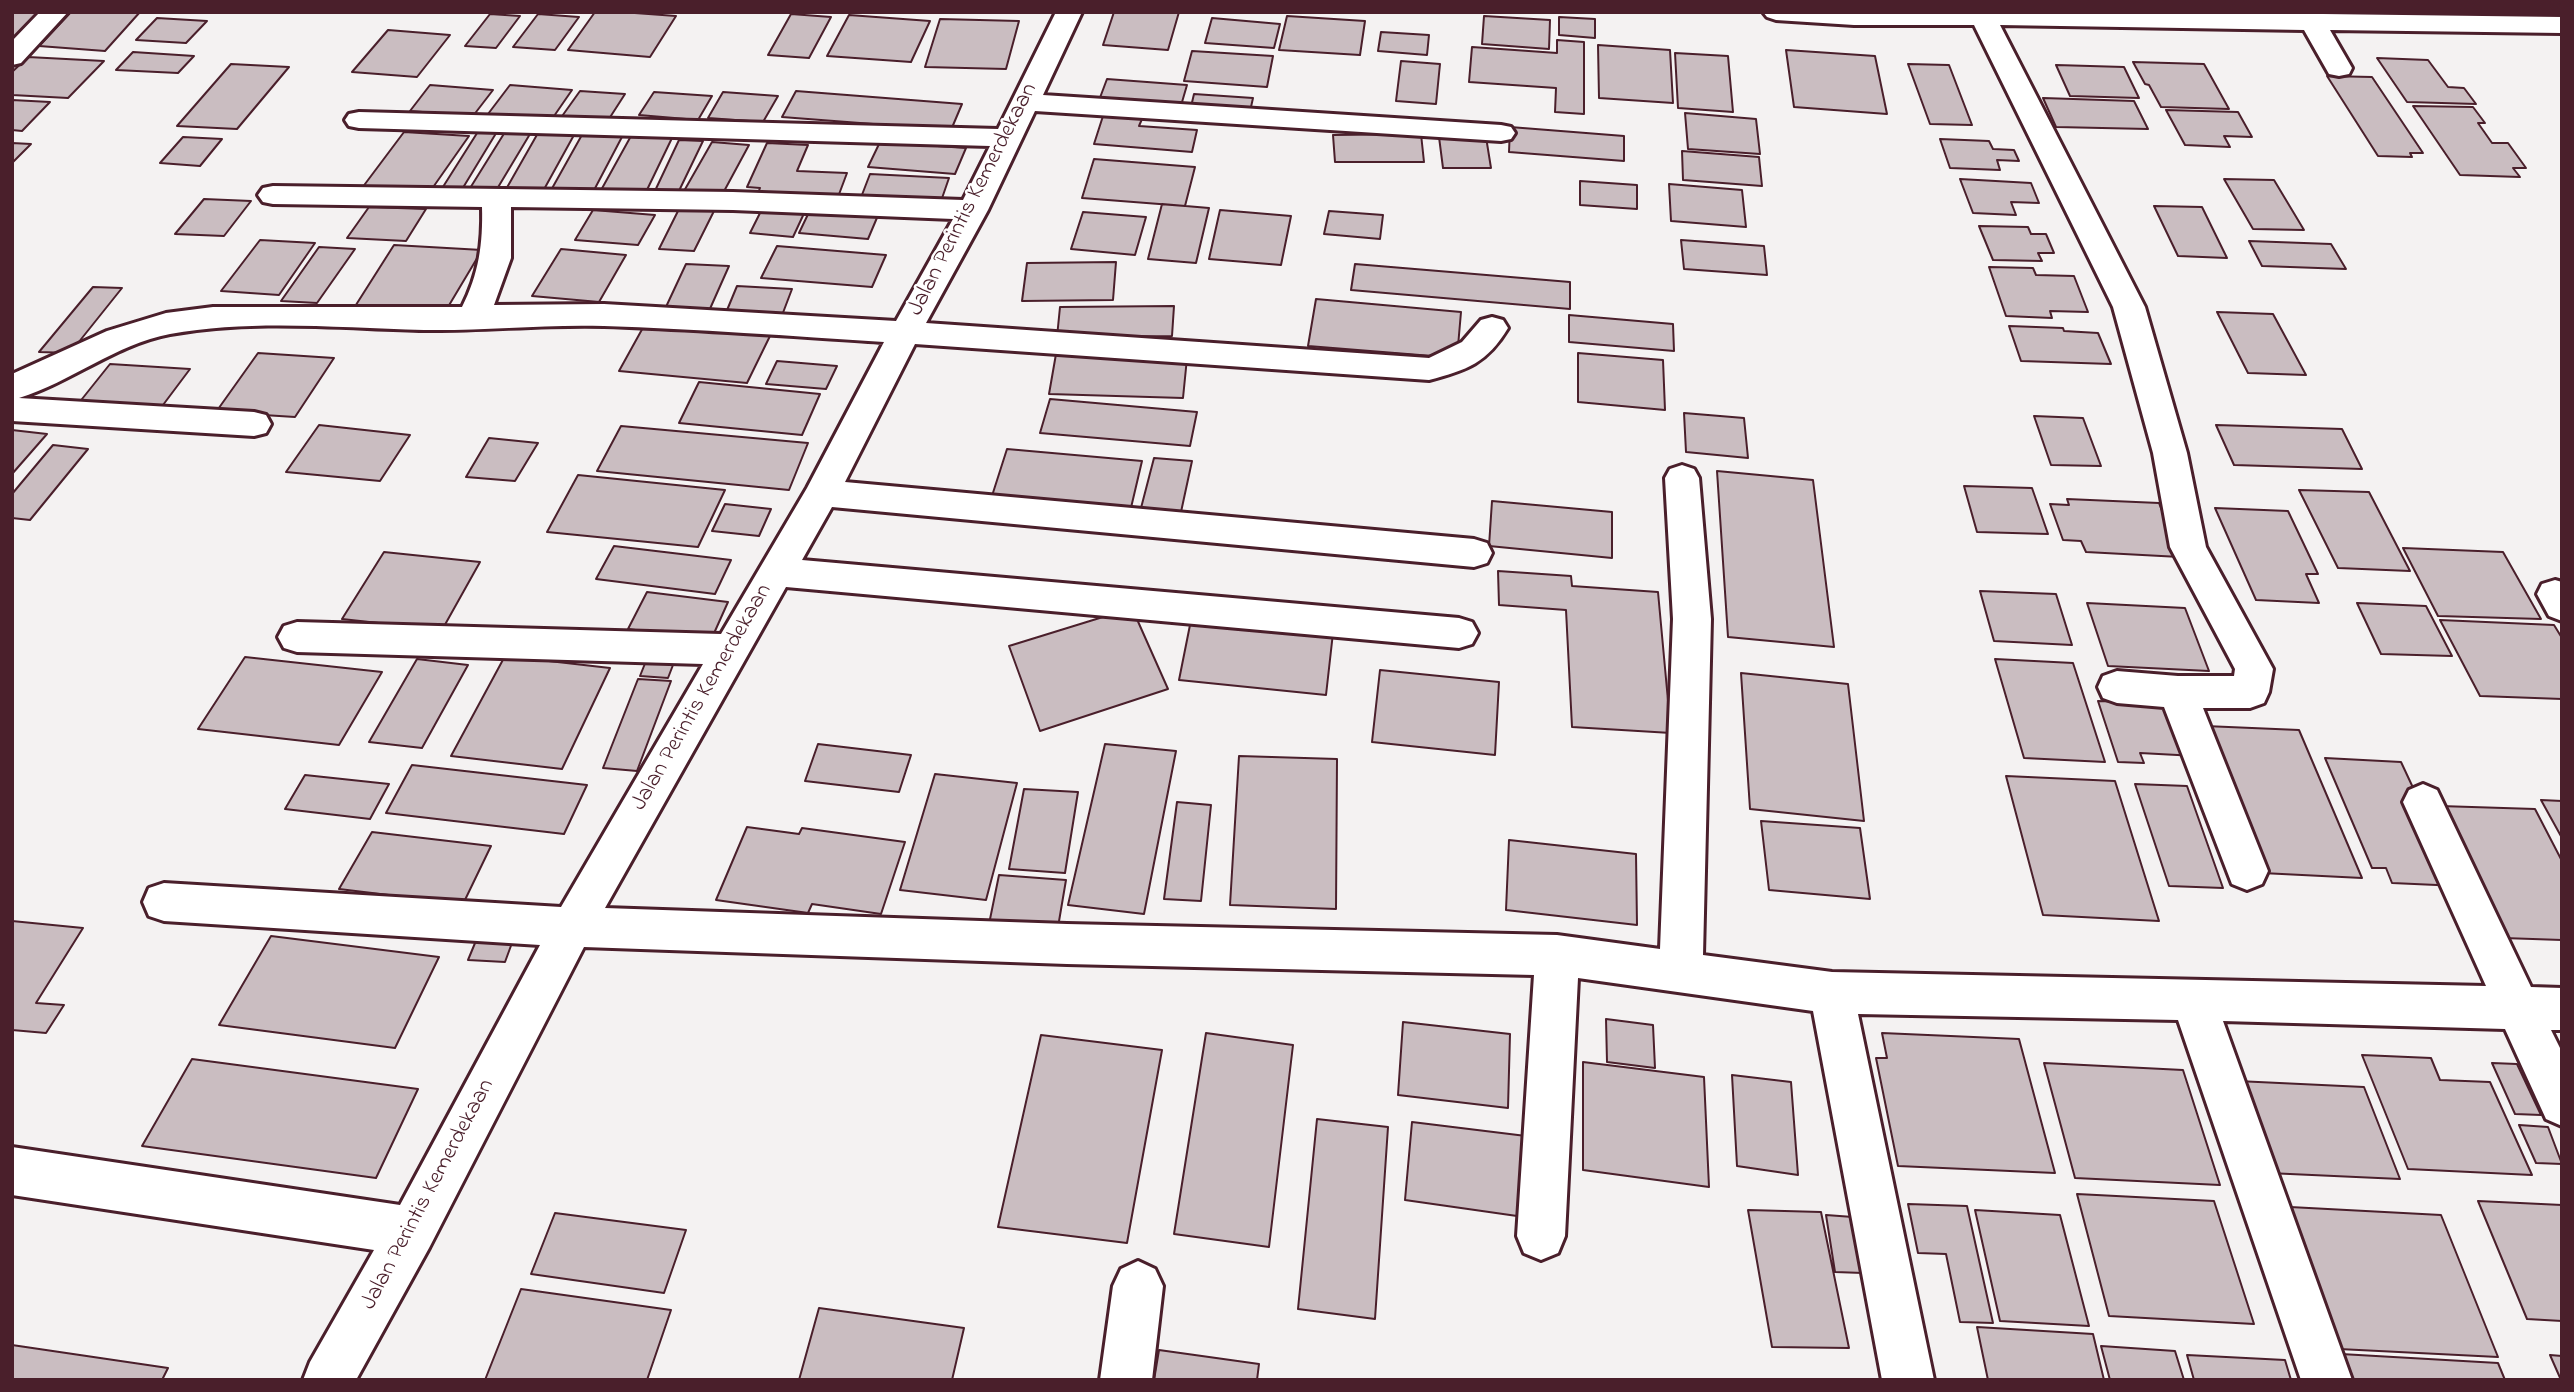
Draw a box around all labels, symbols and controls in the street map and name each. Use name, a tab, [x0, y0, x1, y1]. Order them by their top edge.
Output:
street label: Jalan Perintis Kemerdekaan	[903, 79, 1045, 321]
street label: Jalan Perintis Kemerdekaan	[627, 580, 779, 816]
street label: Jalan Perintis Kemerdekaan	[356, 1075, 502, 1315]

